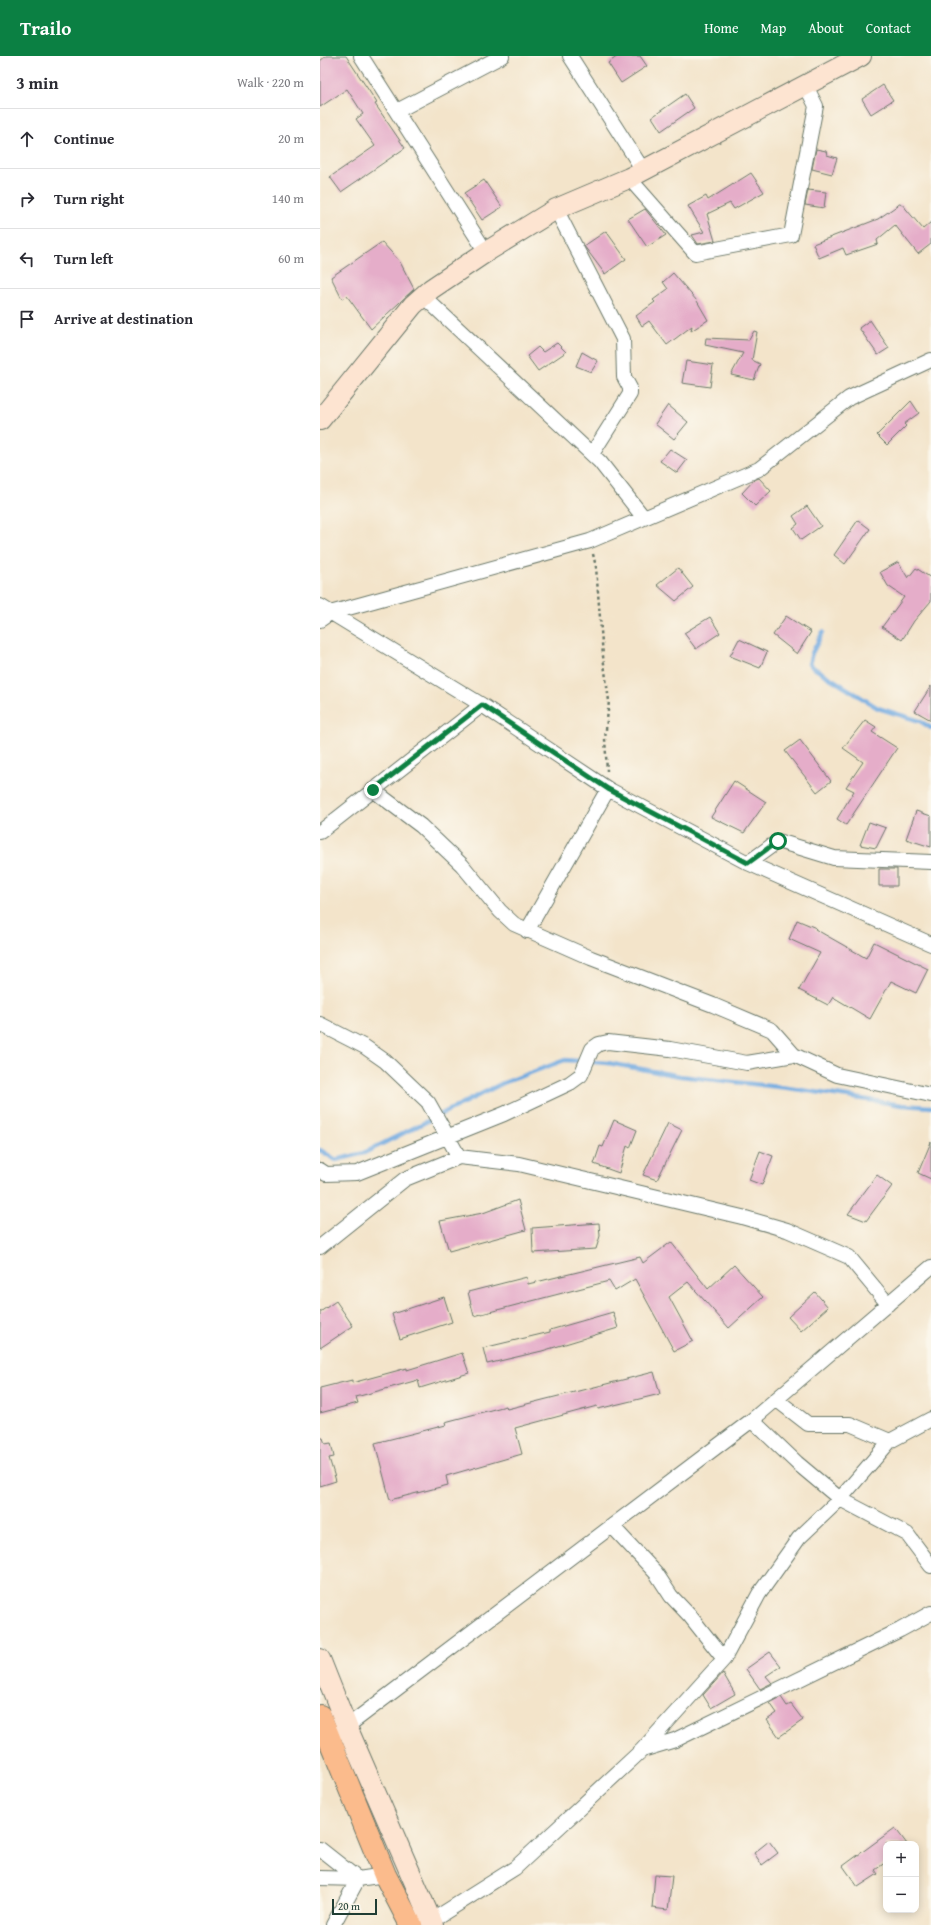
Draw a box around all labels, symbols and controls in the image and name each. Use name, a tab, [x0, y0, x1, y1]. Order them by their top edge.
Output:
text: Trailo	[20, 14, 71, 42]
text: Home	[704, 18, 739, 38]
text: Map	[761, 18, 786, 38]
text: About	[808, 18, 844, 38]
text: Contact	[866, 18, 911, 38]
text: 3 min	[16, 70, 58, 95]
text: Walk · 220 m	[237, 73, 304, 92]
icon: ahead	[16, 128, 38, 150]
text: Continue	[54, 128, 115, 149]
text: 20 m	[278, 129, 304, 148]
icon: right	[16, 188, 38, 210]
text: Turn right	[54, 188, 125, 209]
text: 140 m	[272, 189, 304, 208]
icon: left	[16, 248, 38, 270]
text: Turn left	[54, 248, 113, 269]
text: 60 m	[278, 249, 304, 268]
icon: arrive	[16, 308, 38, 330]
text: Arrive at destination	[54, 308, 193, 329]
route end	[364, 781, 382, 799]
route start	[769, 832, 787, 850]
map controls	[883, 1841, 919, 1913]
button: +	[883, 1841, 919, 1877]
button: −	[883, 1877, 919, 1913]
scale bar	[332, 1897, 377, 1916]
text: 20 m	[338, 1898, 360, 1914]

